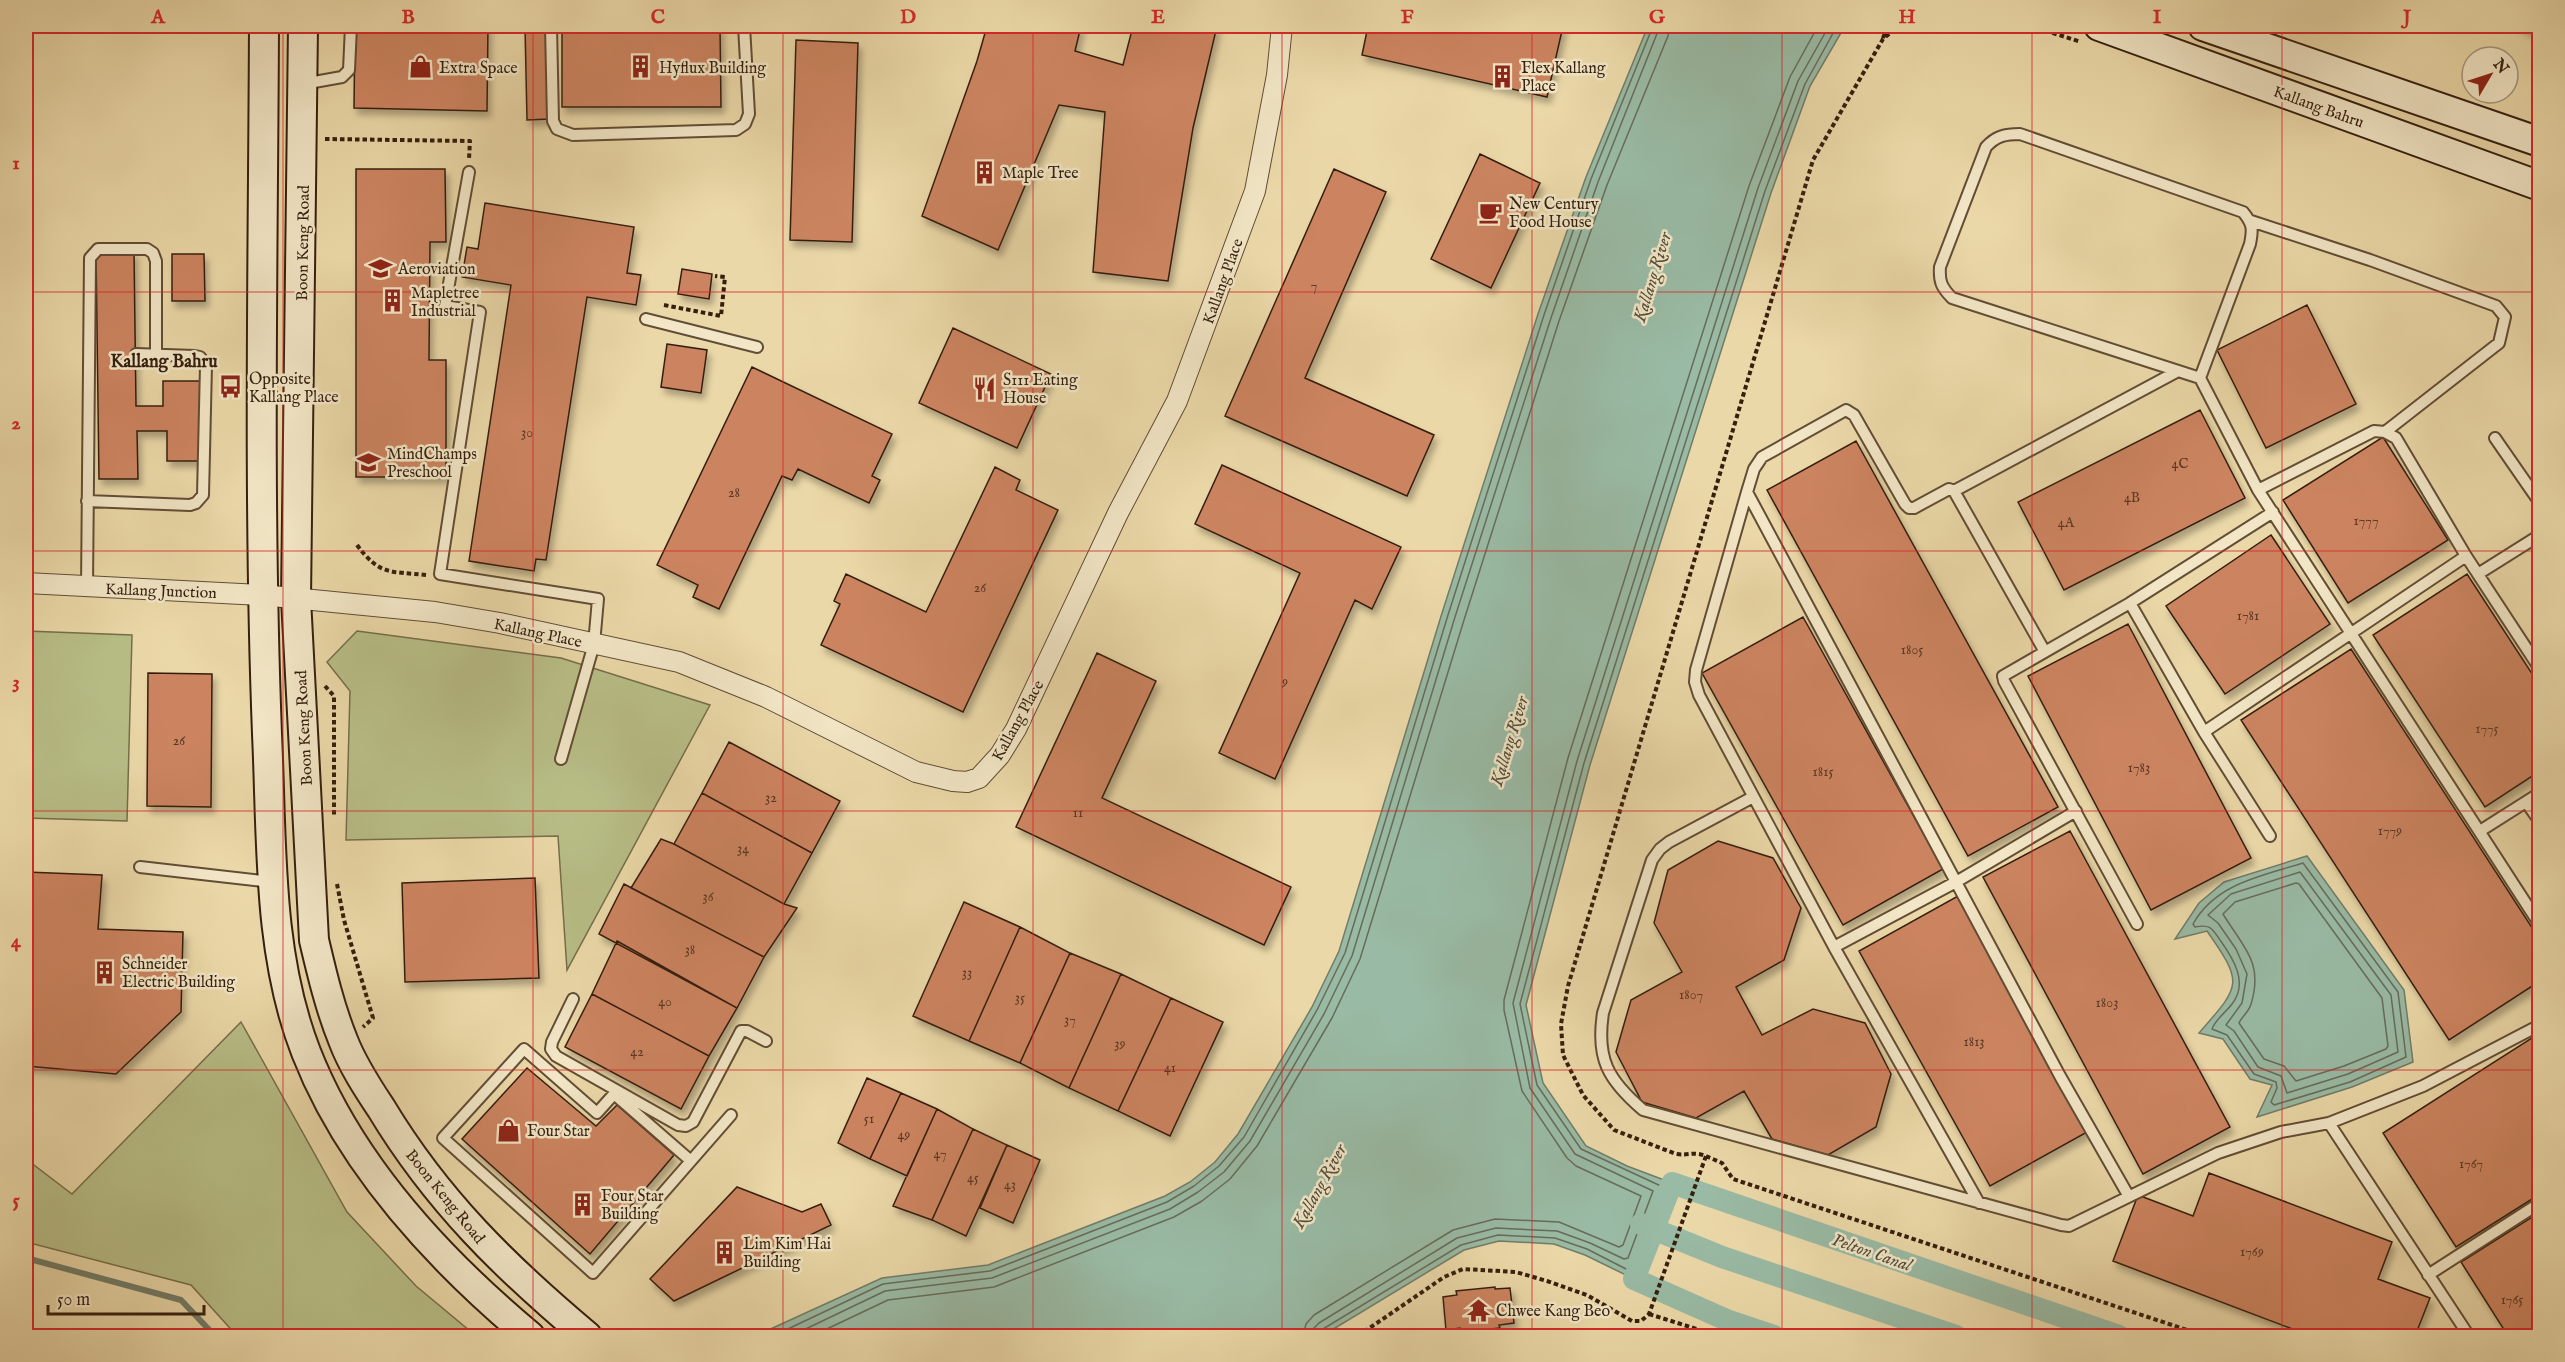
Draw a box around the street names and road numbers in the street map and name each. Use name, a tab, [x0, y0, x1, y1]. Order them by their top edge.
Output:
street label: Kallang Bahru	[2270, 82, 2366, 134]
street label: Boon Keng Road	[293, 185, 315, 301]
street label: Kallang Place	[1199, 236, 1249, 327]
street label: Kallang Junction	[105, 580, 217, 604]
street label: Kallang Place	[492, 615, 583, 653]
street label: Boon Keng Road	[292, 669, 318, 786]
street label: Kallang Place	[988, 677, 1049, 765]
street label: Boon Keng Road	[400, 1146, 489, 1249]

